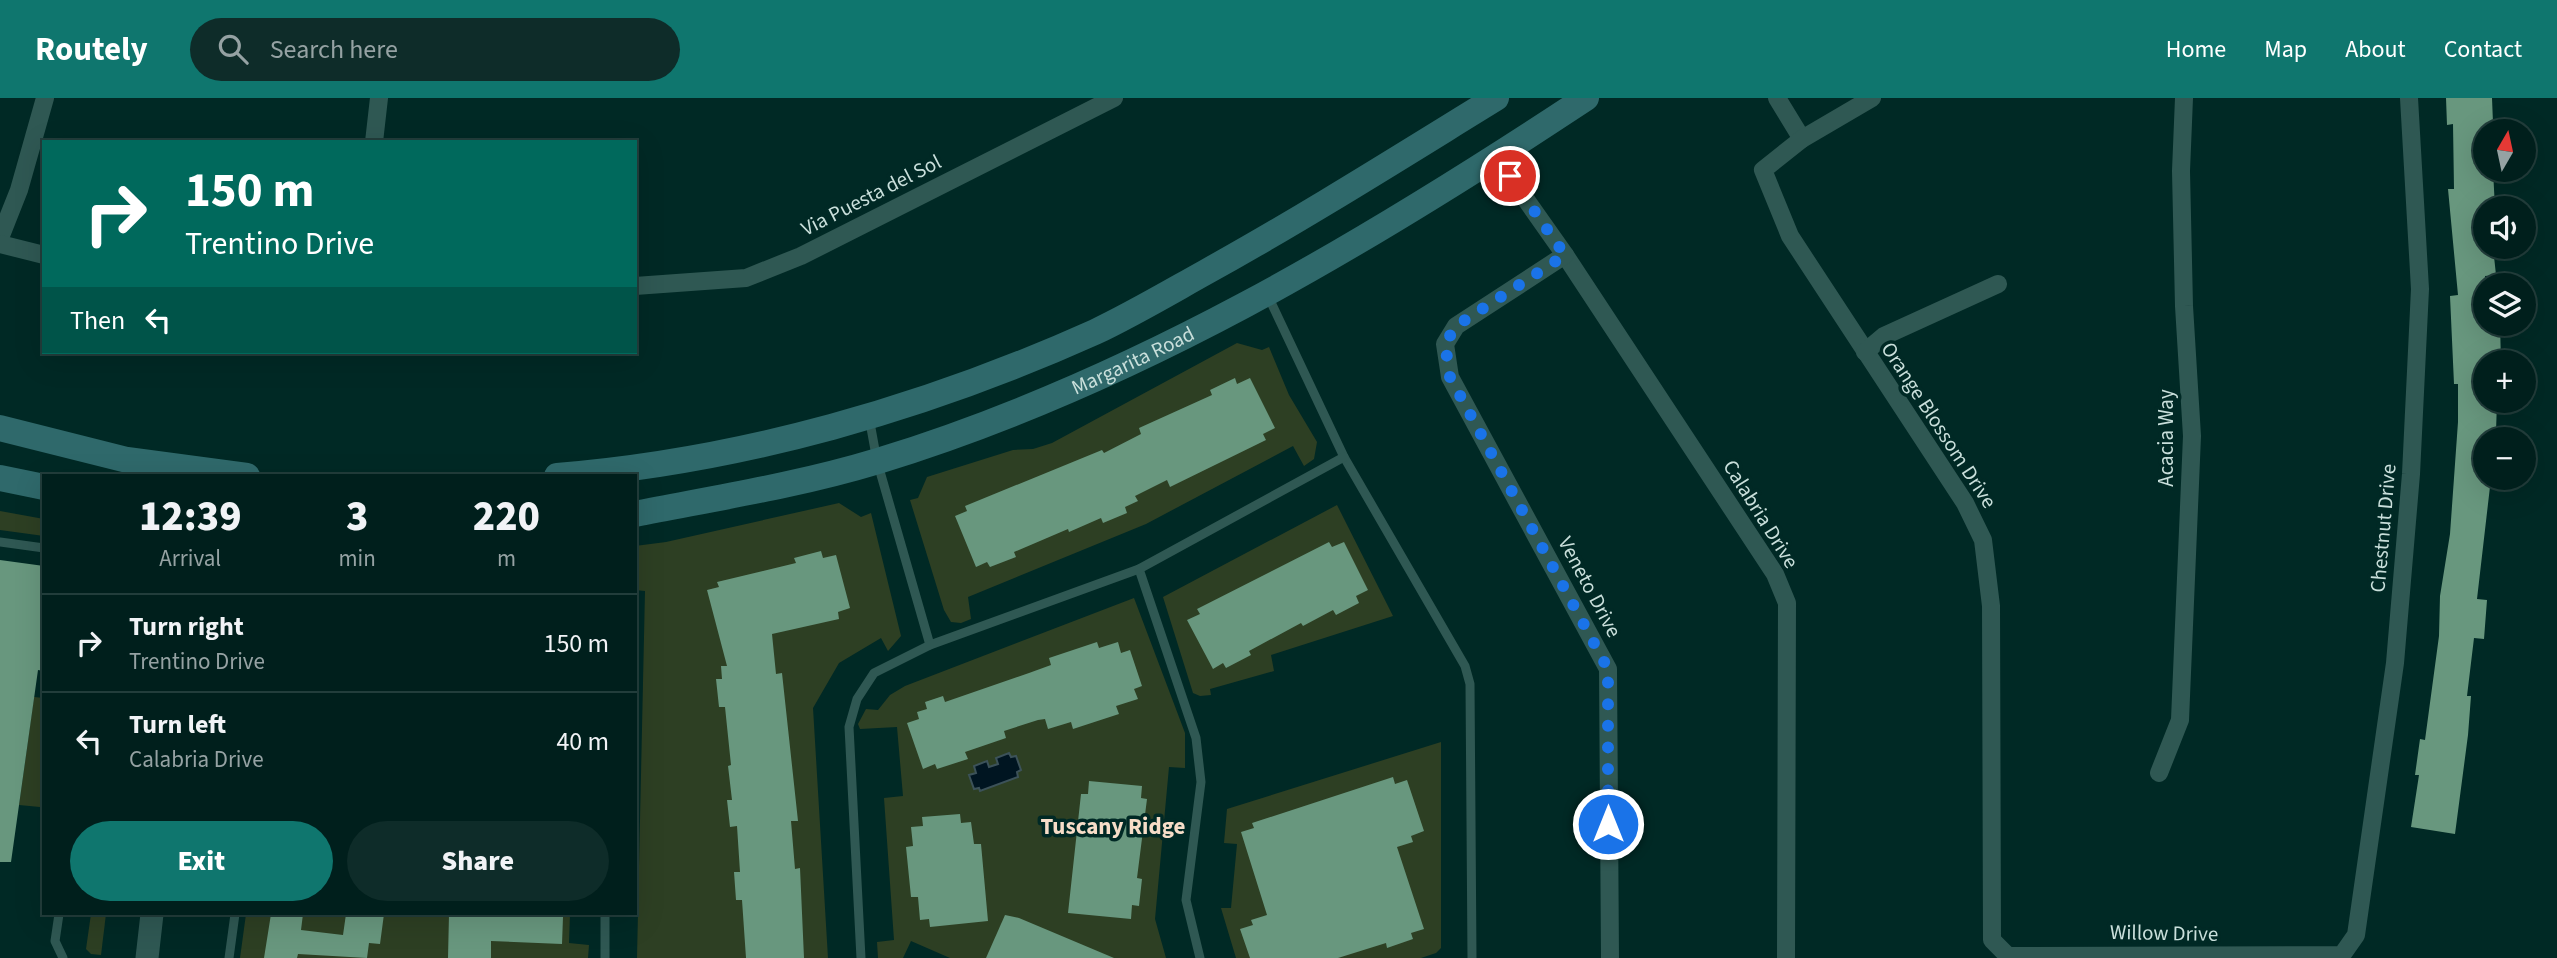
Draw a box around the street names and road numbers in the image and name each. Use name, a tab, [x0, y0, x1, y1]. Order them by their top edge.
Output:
street label: Via Puesta del Sol	[796, 147, 946, 243]
street label: Margarita Road	[1067, 319, 1200, 402]
street label: Orange Blossom Drive	[1874, 336, 2004, 514]
street label: Acacia Way	[2151, 389, 2181, 487]
street label: Calabria Drive	[1716, 454, 1806, 574]
street label: Chestnut Drive	[2362, 462, 2404, 594]
street label: Veneto Drive	[1551, 531, 1629, 643]
street label: Willow Drive	[2109, 917, 2219, 949]

